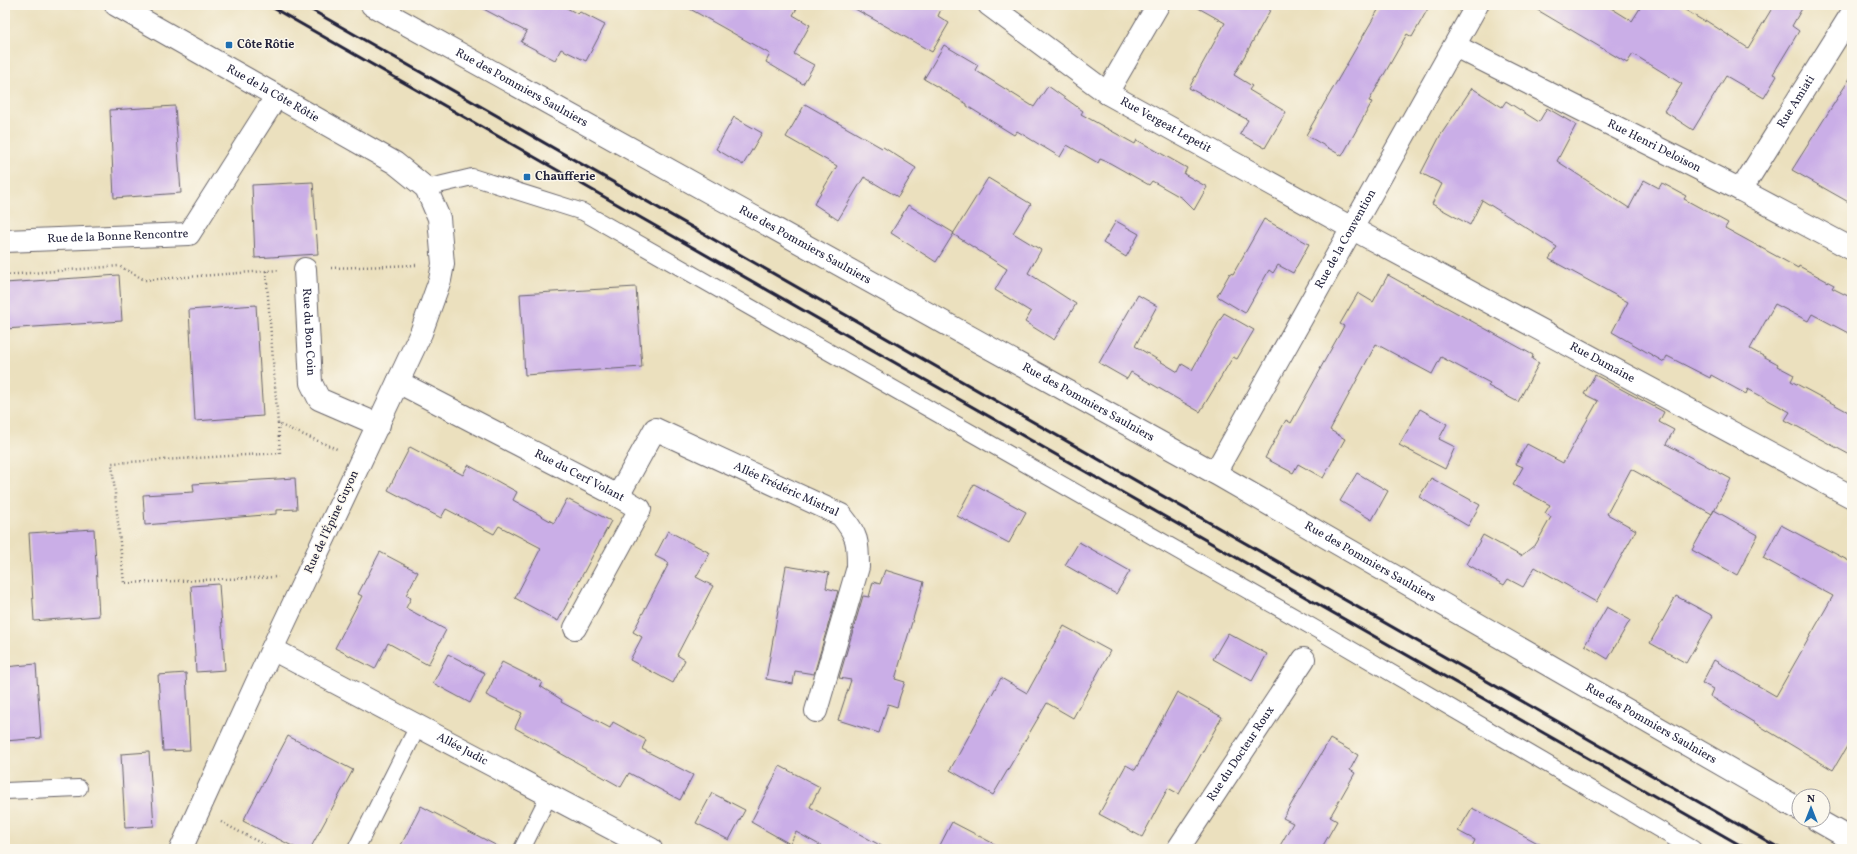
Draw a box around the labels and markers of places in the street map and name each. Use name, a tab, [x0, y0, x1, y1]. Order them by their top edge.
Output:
place label: Côte Rôtie	[237, 37, 294, 53]
marker: Côte Rôtie	[224, 40, 234, 50]
place label: Chaufferie	[535, 169, 595, 185]
marker: Chaufferie	[522, 172, 532, 182]

